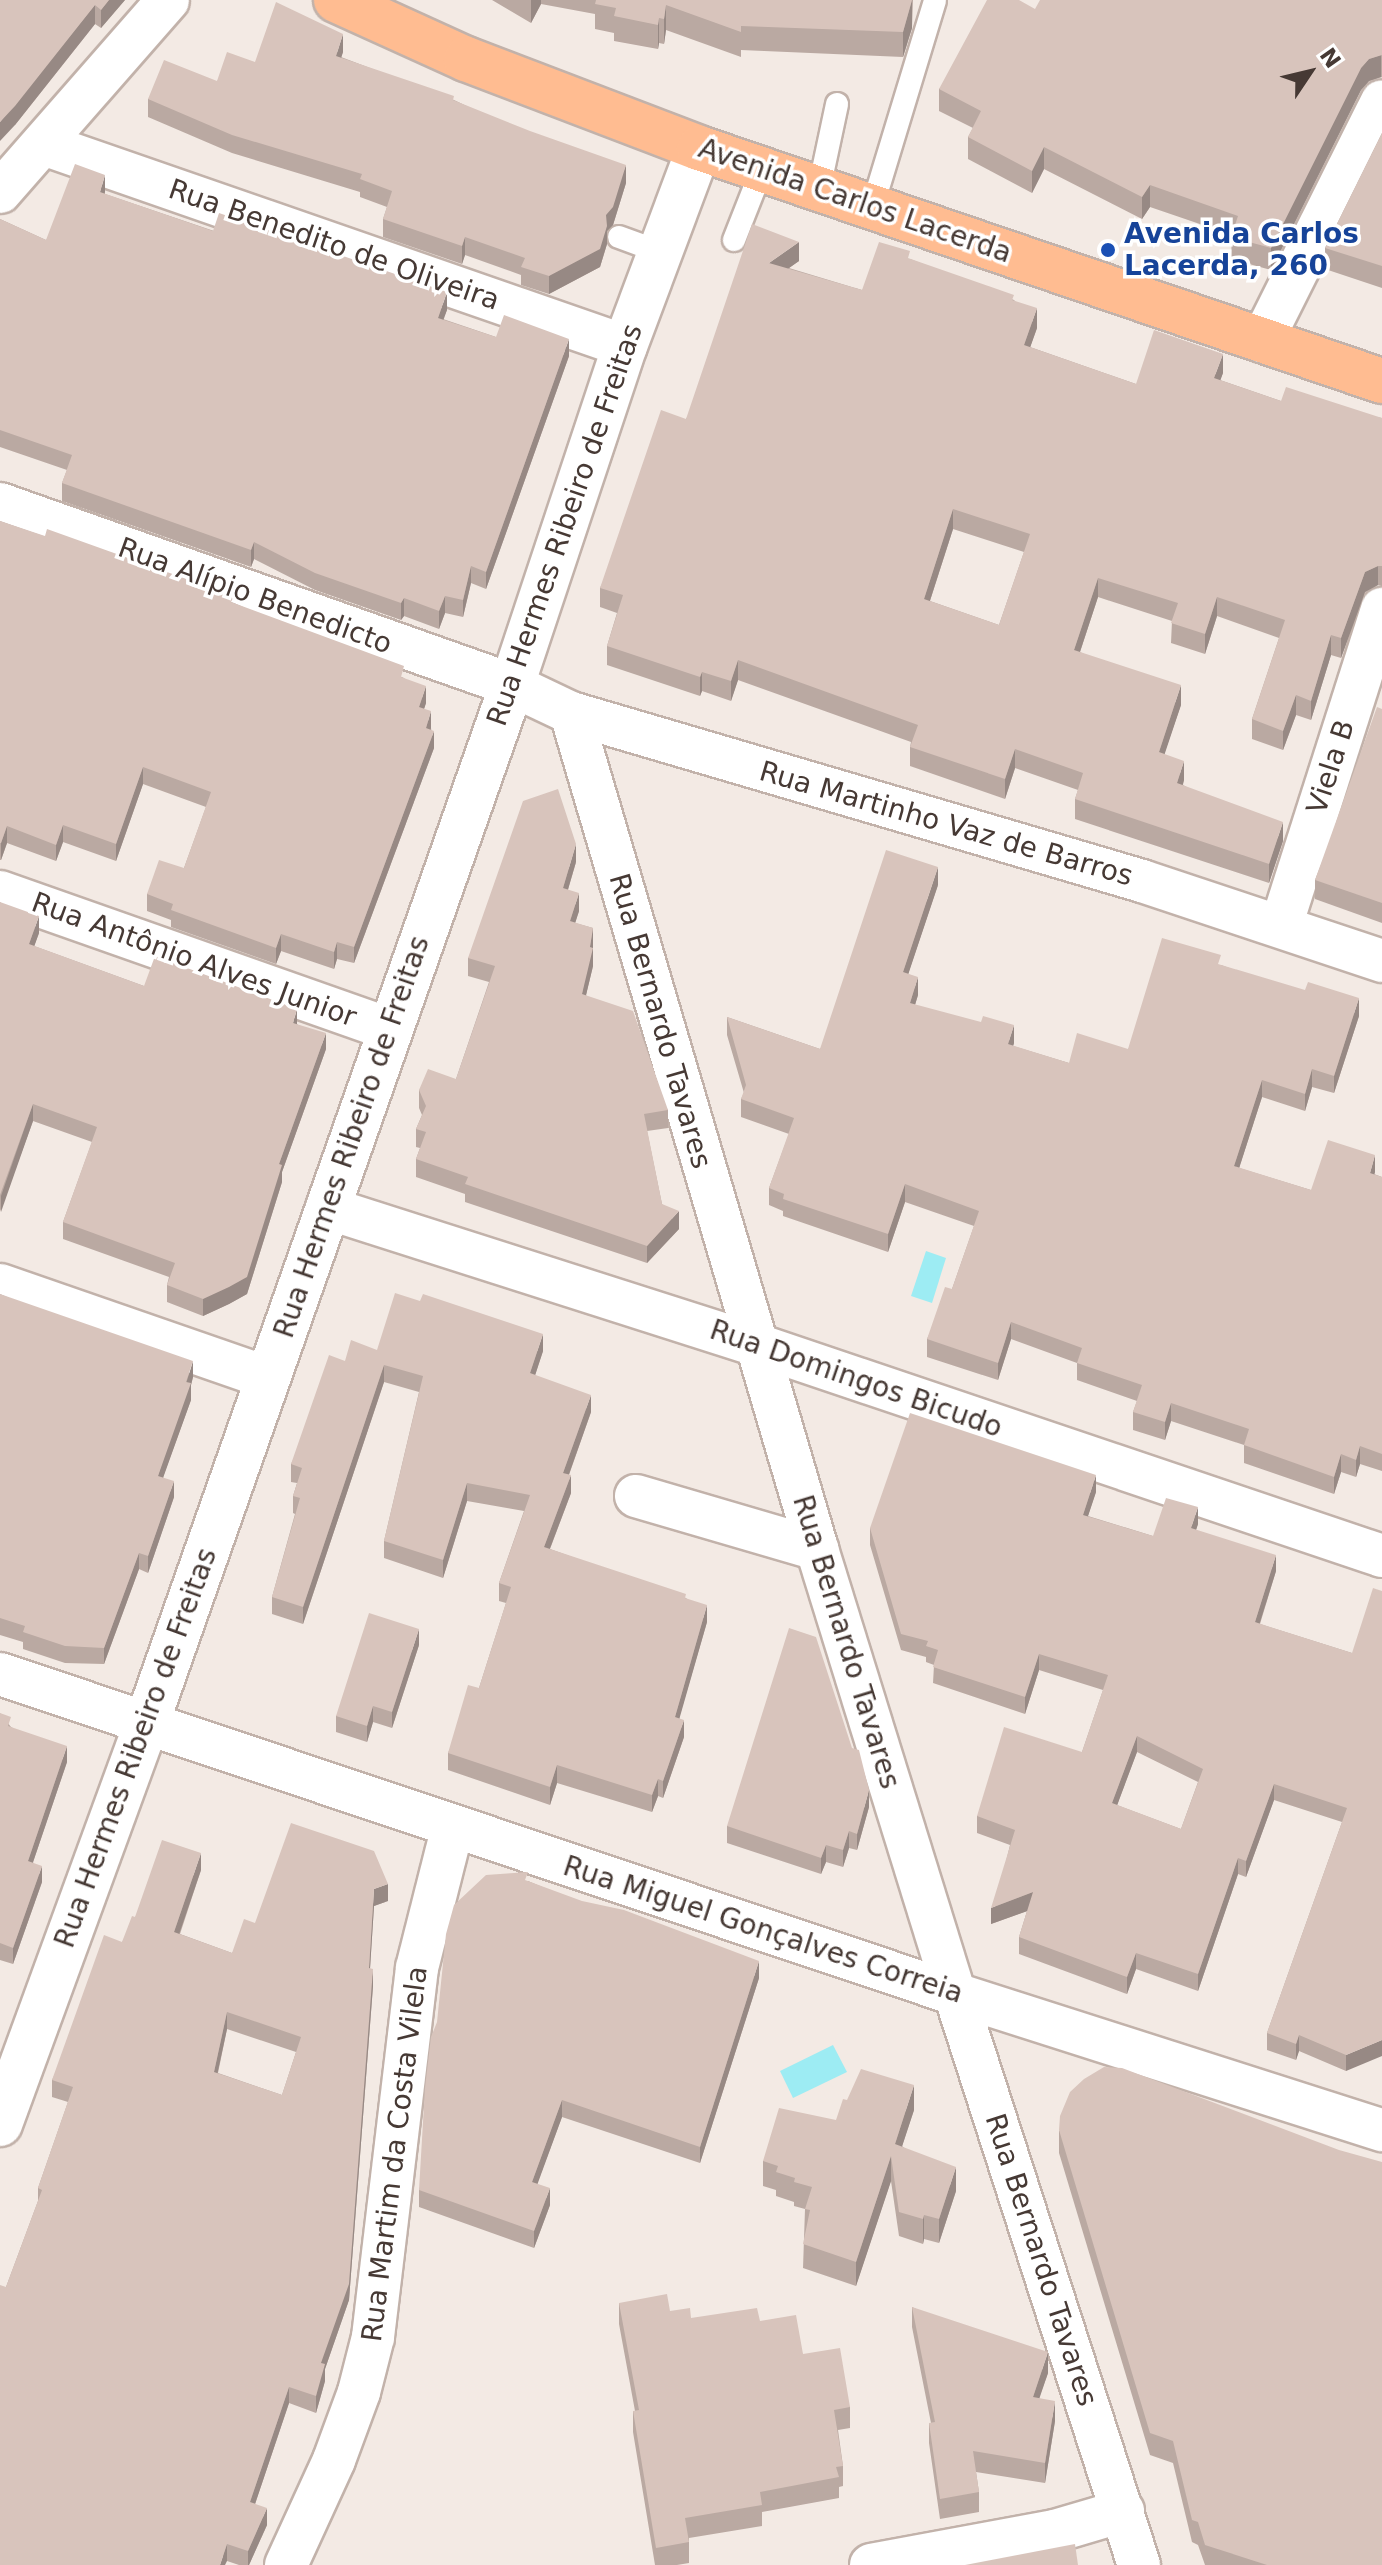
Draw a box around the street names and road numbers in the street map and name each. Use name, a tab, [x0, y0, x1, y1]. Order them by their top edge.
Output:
street label: Avenida Carlos Lacerda	[694, 132, 1016, 270]
street label: Rua Benedito de Oliveira	[164, 173, 504, 317]
street label: Rua Hermes Ribeiro de Freitas	[480, 320, 650, 730]
street label: Rua Alípio Benedicto	[114, 531, 396, 661]
street label: Viela B	[1300, 716, 1362, 818]
street label: Rua Martinho Vaz de Barros	[755, 755, 1137, 893]
street label: Rua Bernardo Tavares	[602, 870, 718, 1172]
street label: Rua Antônio Alves Junior	[27, 886, 361, 1034]
street label: Rua Hermes Ribeiro de Freitas	[267, 932, 437, 1342]
street label: Rua Domingos Bicudo	[705, 1313, 1007, 1445]
street label: Rua Bernardo Tavares	[785, 1491, 907, 1793]
street label: Rua Hermes Ribeiro de Freitas	[48, 1544, 224, 1952]
street label: Rua Miguel Gonçalves Correia	[559, 1849, 967, 2011]
street label: Rua Martim da Costa Vilela	[355, 1964, 435, 2344]
street label: Rua Bernardo Tavares	[978, 2110, 1104, 2410]

